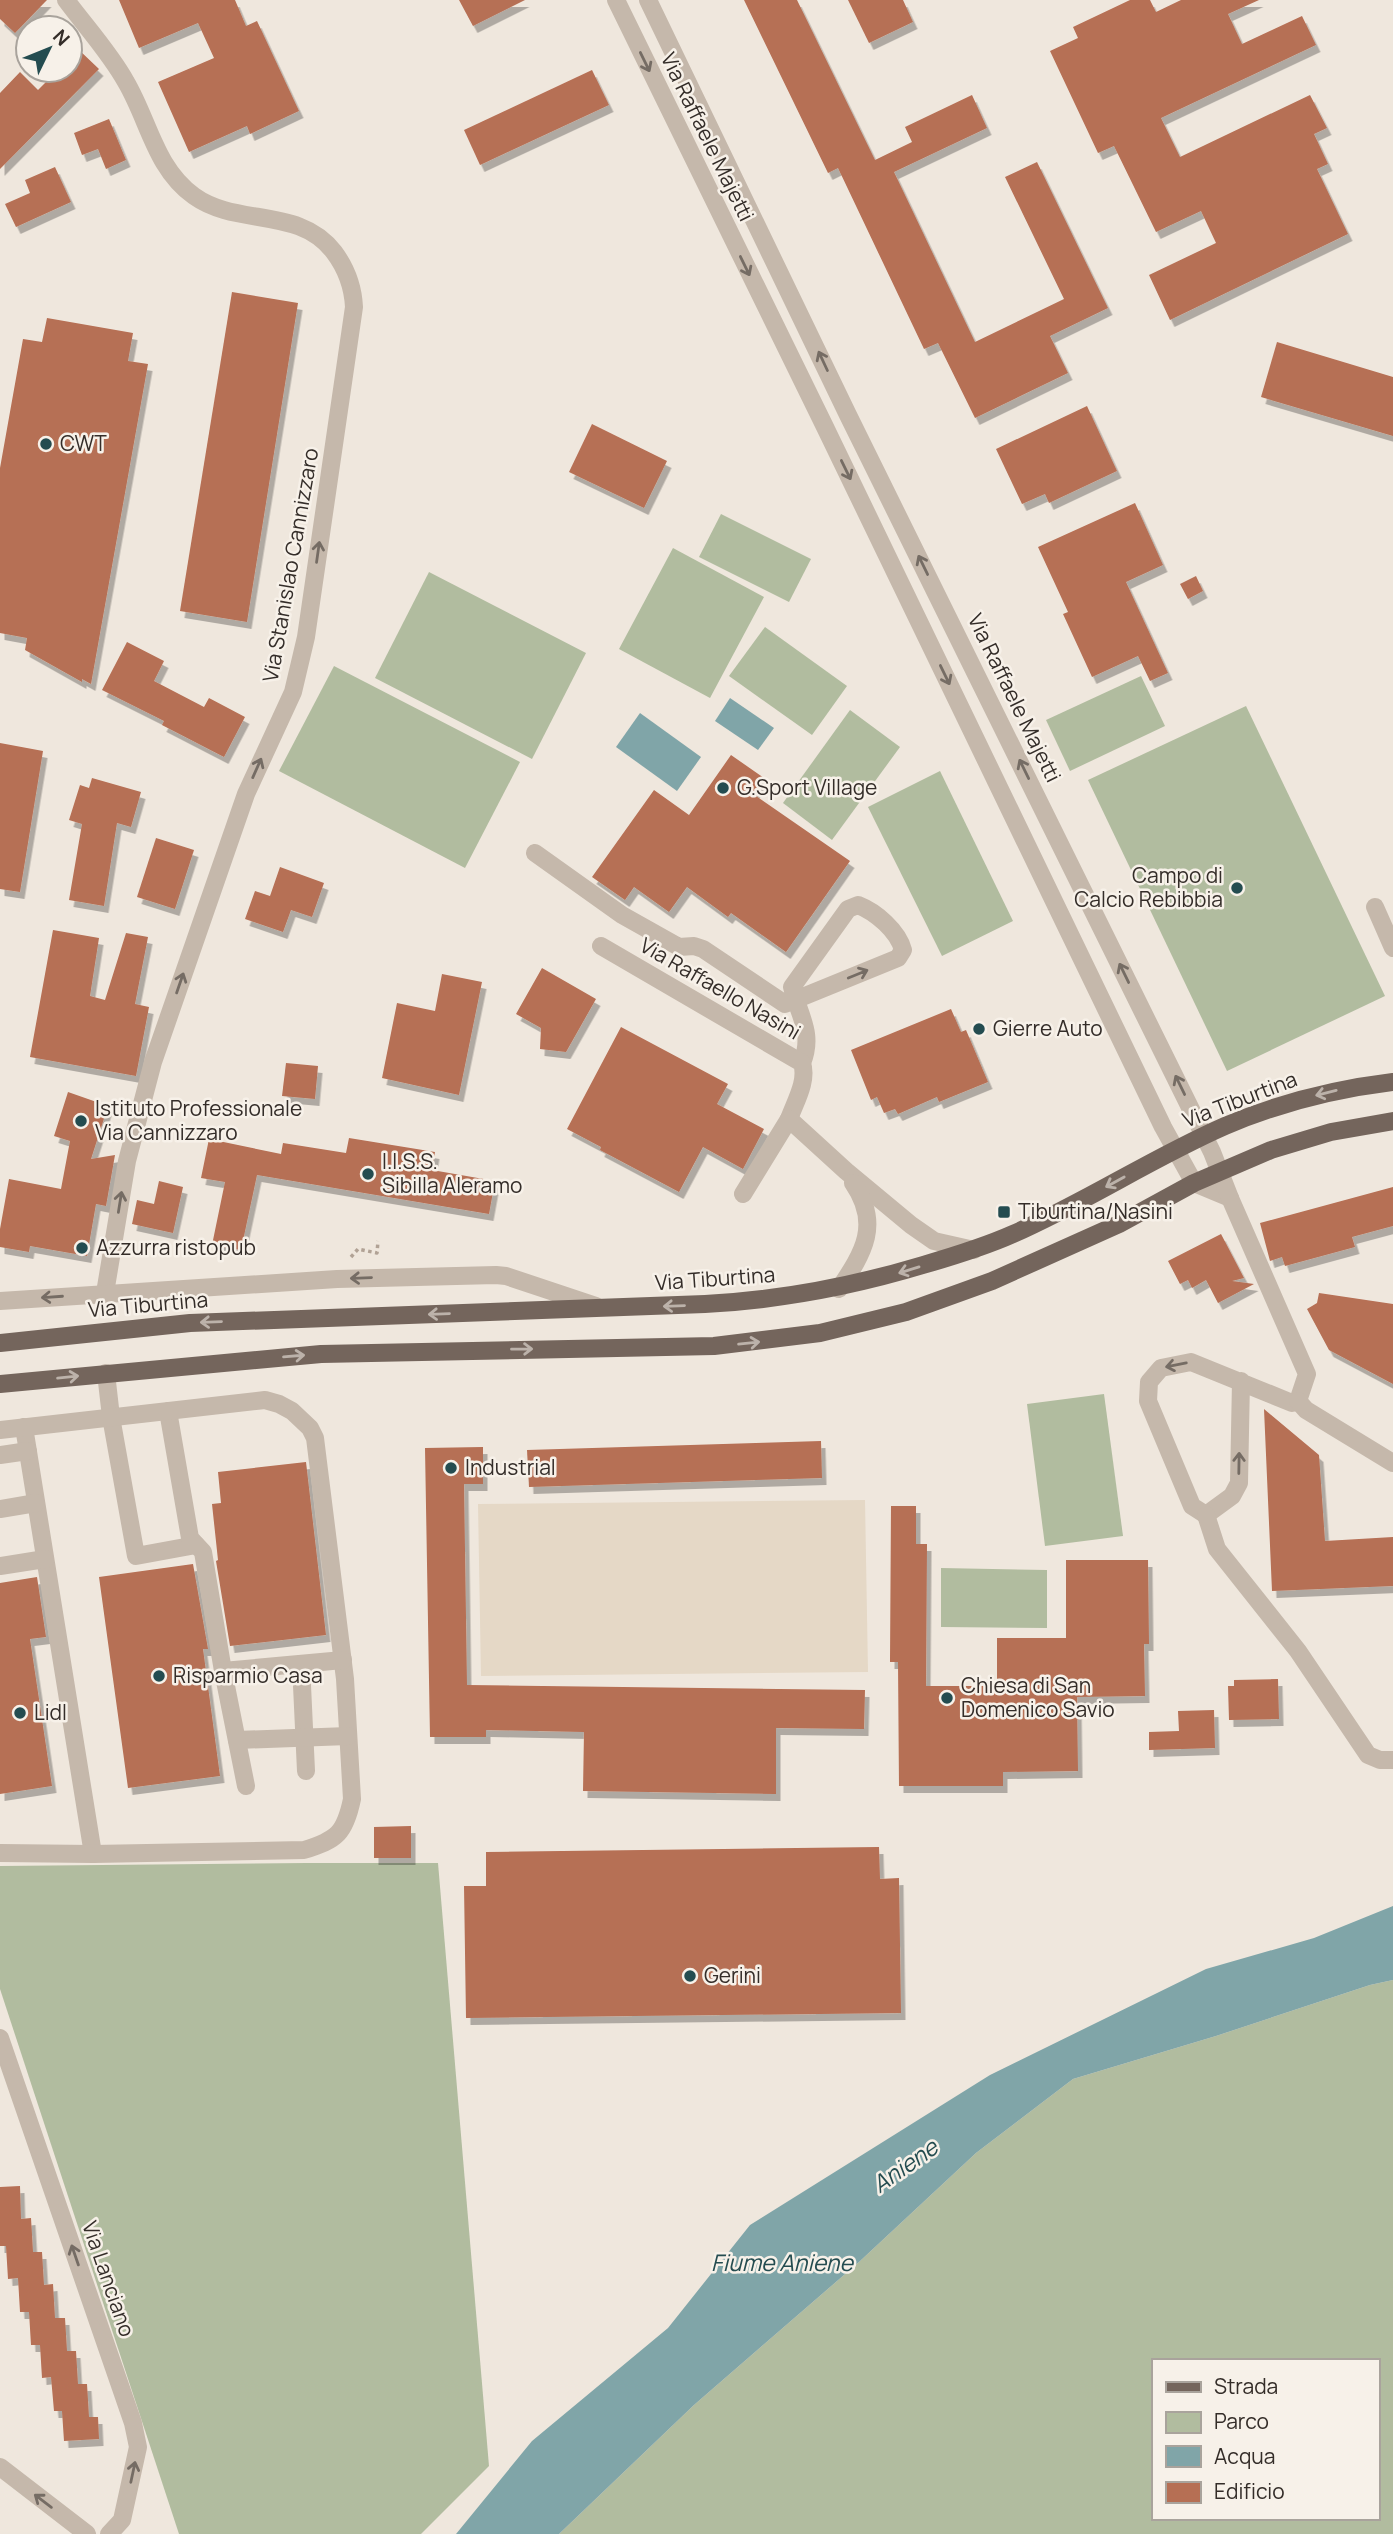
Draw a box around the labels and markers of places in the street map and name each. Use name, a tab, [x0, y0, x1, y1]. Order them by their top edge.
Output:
place label: CWT	[60, 429, 107, 457]
marker: CWT	[38, 436, 54, 452]
place label: G.Sport Village	[737, 773, 877, 801]
marker: G.Sport Village	[715, 780, 731, 796]
place label: Campo di Calcio Rebibbia	[1074, 861, 1223, 913]
marker: Campo di Calcio Rebibbia	[1229, 880, 1245, 896]
place label: Gierre Auto	[993, 1014, 1103, 1042]
marker: Gierre Auto	[971, 1021, 987, 1037]
place label: Istituto Professionale Via Cannizzaro	[95, 1094, 302, 1146]
marker: Istituto Professionale Via Cannizzaro	[73, 1113, 89, 1129]
place label: I.I.S.S. Sibilla Aleramo	[382, 1147, 522, 1199]
marker: I.I.S.S. Sibilla Aleramo	[360, 1166, 376, 1182]
place label: Tiburtina/Nasini	[1018, 1197, 1173, 1225]
marker: Tiburtina/Nasini	[996, 1204, 1012, 1220]
place label: Azzurra ristopub	[96, 1233, 256, 1261]
marker: Azzurra ristopub	[74, 1240, 90, 1256]
place label: Industrial	[465, 1453, 556, 1481]
marker: Industrial	[443, 1460, 459, 1476]
place label: Risparmio Casa	[173, 1661, 323, 1689]
marker: Risparmio Casa	[151, 1668, 167, 1684]
place label: Chiesa di San Domenico Savio	[961, 1671, 1115, 1723]
marker: Chiesa di San Domenico Savio	[939, 1690, 955, 1706]
place label: Lidl	[34, 1698, 67, 1726]
marker: Lidl	[12, 1705, 28, 1721]
place label: Gerini	[704, 1961, 761, 1989]
marker: Gerini	[682, 1968, 698, 1984]

